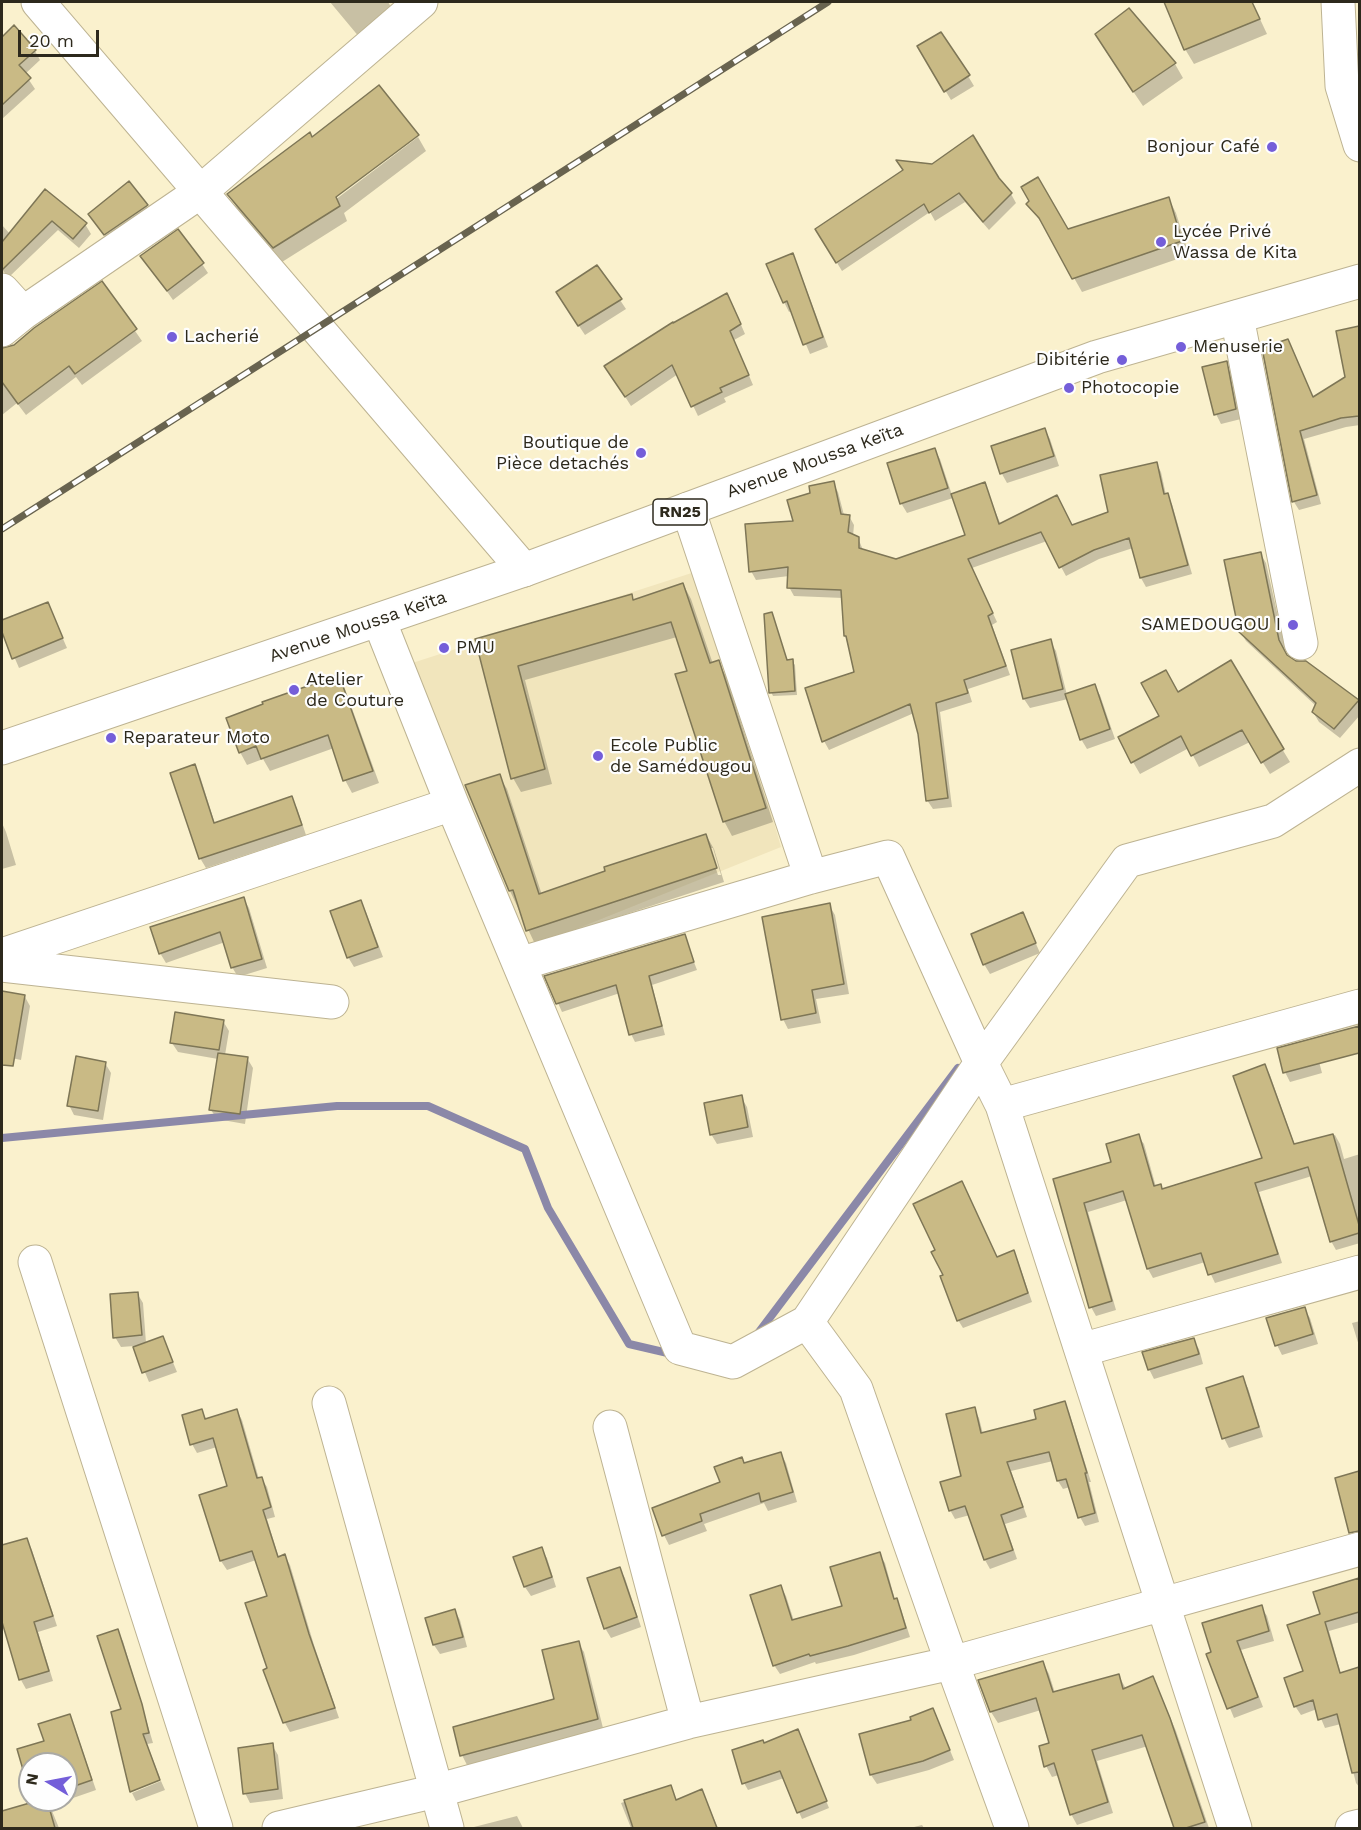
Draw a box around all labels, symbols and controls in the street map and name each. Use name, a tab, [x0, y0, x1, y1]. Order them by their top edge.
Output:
scale bar	[21, 18, 102, 56]
text: 20 m	[29, 30, 74, 51]
place label: Bonjour Café	[1146, 136, 1260, 158]
marker: Bonjour Café	[1265, 140, 1279, 154]
place label: Lycée Privé Wassa de Kita	[1173, 221, 1297, 264]
marker: Lycée Privé Wassa de Kita	[1154, 235, 1168, 249]
place label: Lacherié	[184, 326, 259, 348]
marker: Lacherié	[165, 330, 179, 344]
place label: Menuserie	[1193, 336, 1283, 358]
marker: Menuserie	[1174, 340, 1188, 354]
place label: Dibitérie	[1036, 349, 1110, 371]
marker: Dibitérie	[1115, 353, 1129, 367]
place label: Photocopie	[1081, 377, 1179, 399]
marker: Photocopie	[1062, 381, 1076, 395]
street label: Avenue Moussa Keïta	[724, 419, 906, 503]
place label: Boutique de Pièce detachés	[496, 432, 629, 474]
marker: Boutique de Pièce detachés	[634, 446, 648, 460]
road number: RN25	[653, 499, 707, 525]
street label: Avenue Moussa Keïta	[266, 586, 450, 668]
place label: SAMEDOUGOU I	[1141, 614, 1281, 636]
marker: SAMEDOUGOU I	[1286, 618, 1300, 632]
place label: PMU	[456, 637, 495, 659]
marker: PMU	[437, 641, 451, 655]
place label: Atelier de Couture	[306, 669, 404, 712]
marker: Atelier de Couture	[287, 683, 301, 697]
place label: Reparateur Moto	[123, 727, 270, 749]
marker: Reparateur Moto	[104, 731, 118, 745]
place label: Ecole Public de Samédougou	[610, 735, 752, 777]
marker: Ecole Public de Samédougou	[591, 749, 605, 763]
north arrow	[18, 1752, 78, 1812]
text: N	[21, 1772, 42, 1787]

